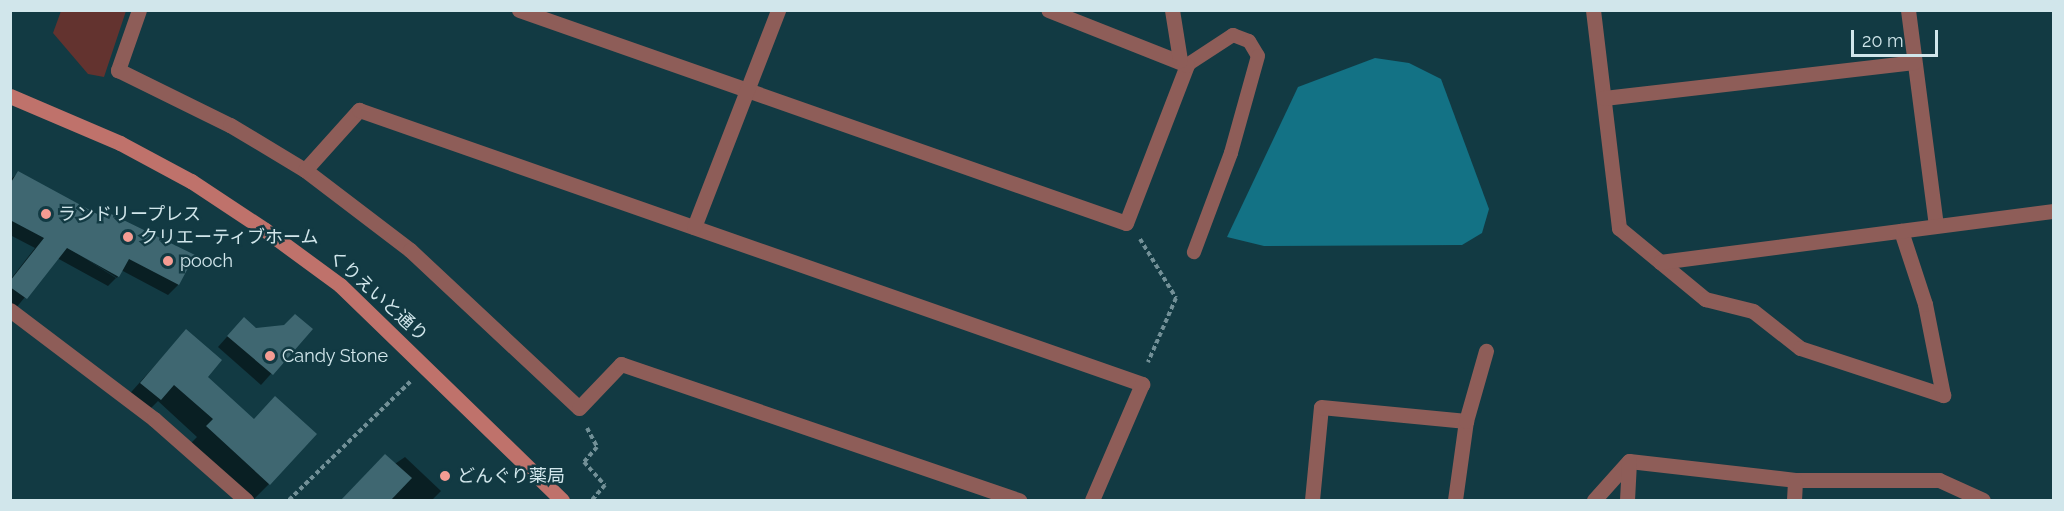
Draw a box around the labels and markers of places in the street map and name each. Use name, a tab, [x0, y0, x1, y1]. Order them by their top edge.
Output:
place label: ランドリープレス	[58, 203, 202, 225]
marker: ランドリープレス	[39, 207, 53, 221]
place label: クリエーティブホーム	[140, 226, 320, 248]
marker: クリエーティブホーム	[121, 230, 135, 244]
place label: pooch	[180, 250, 233, 272]
marker: pooch	[161, 254, 175, 268]
place label: Candy Stone	[282, 345, 389, 367]
marker: Candy Stone	[263, 349, 277, 363]
place label: どんぐり薬局	[457, 465, 565, 487]
marker: どんぐり薬局	[438, 469, 452, 483]

